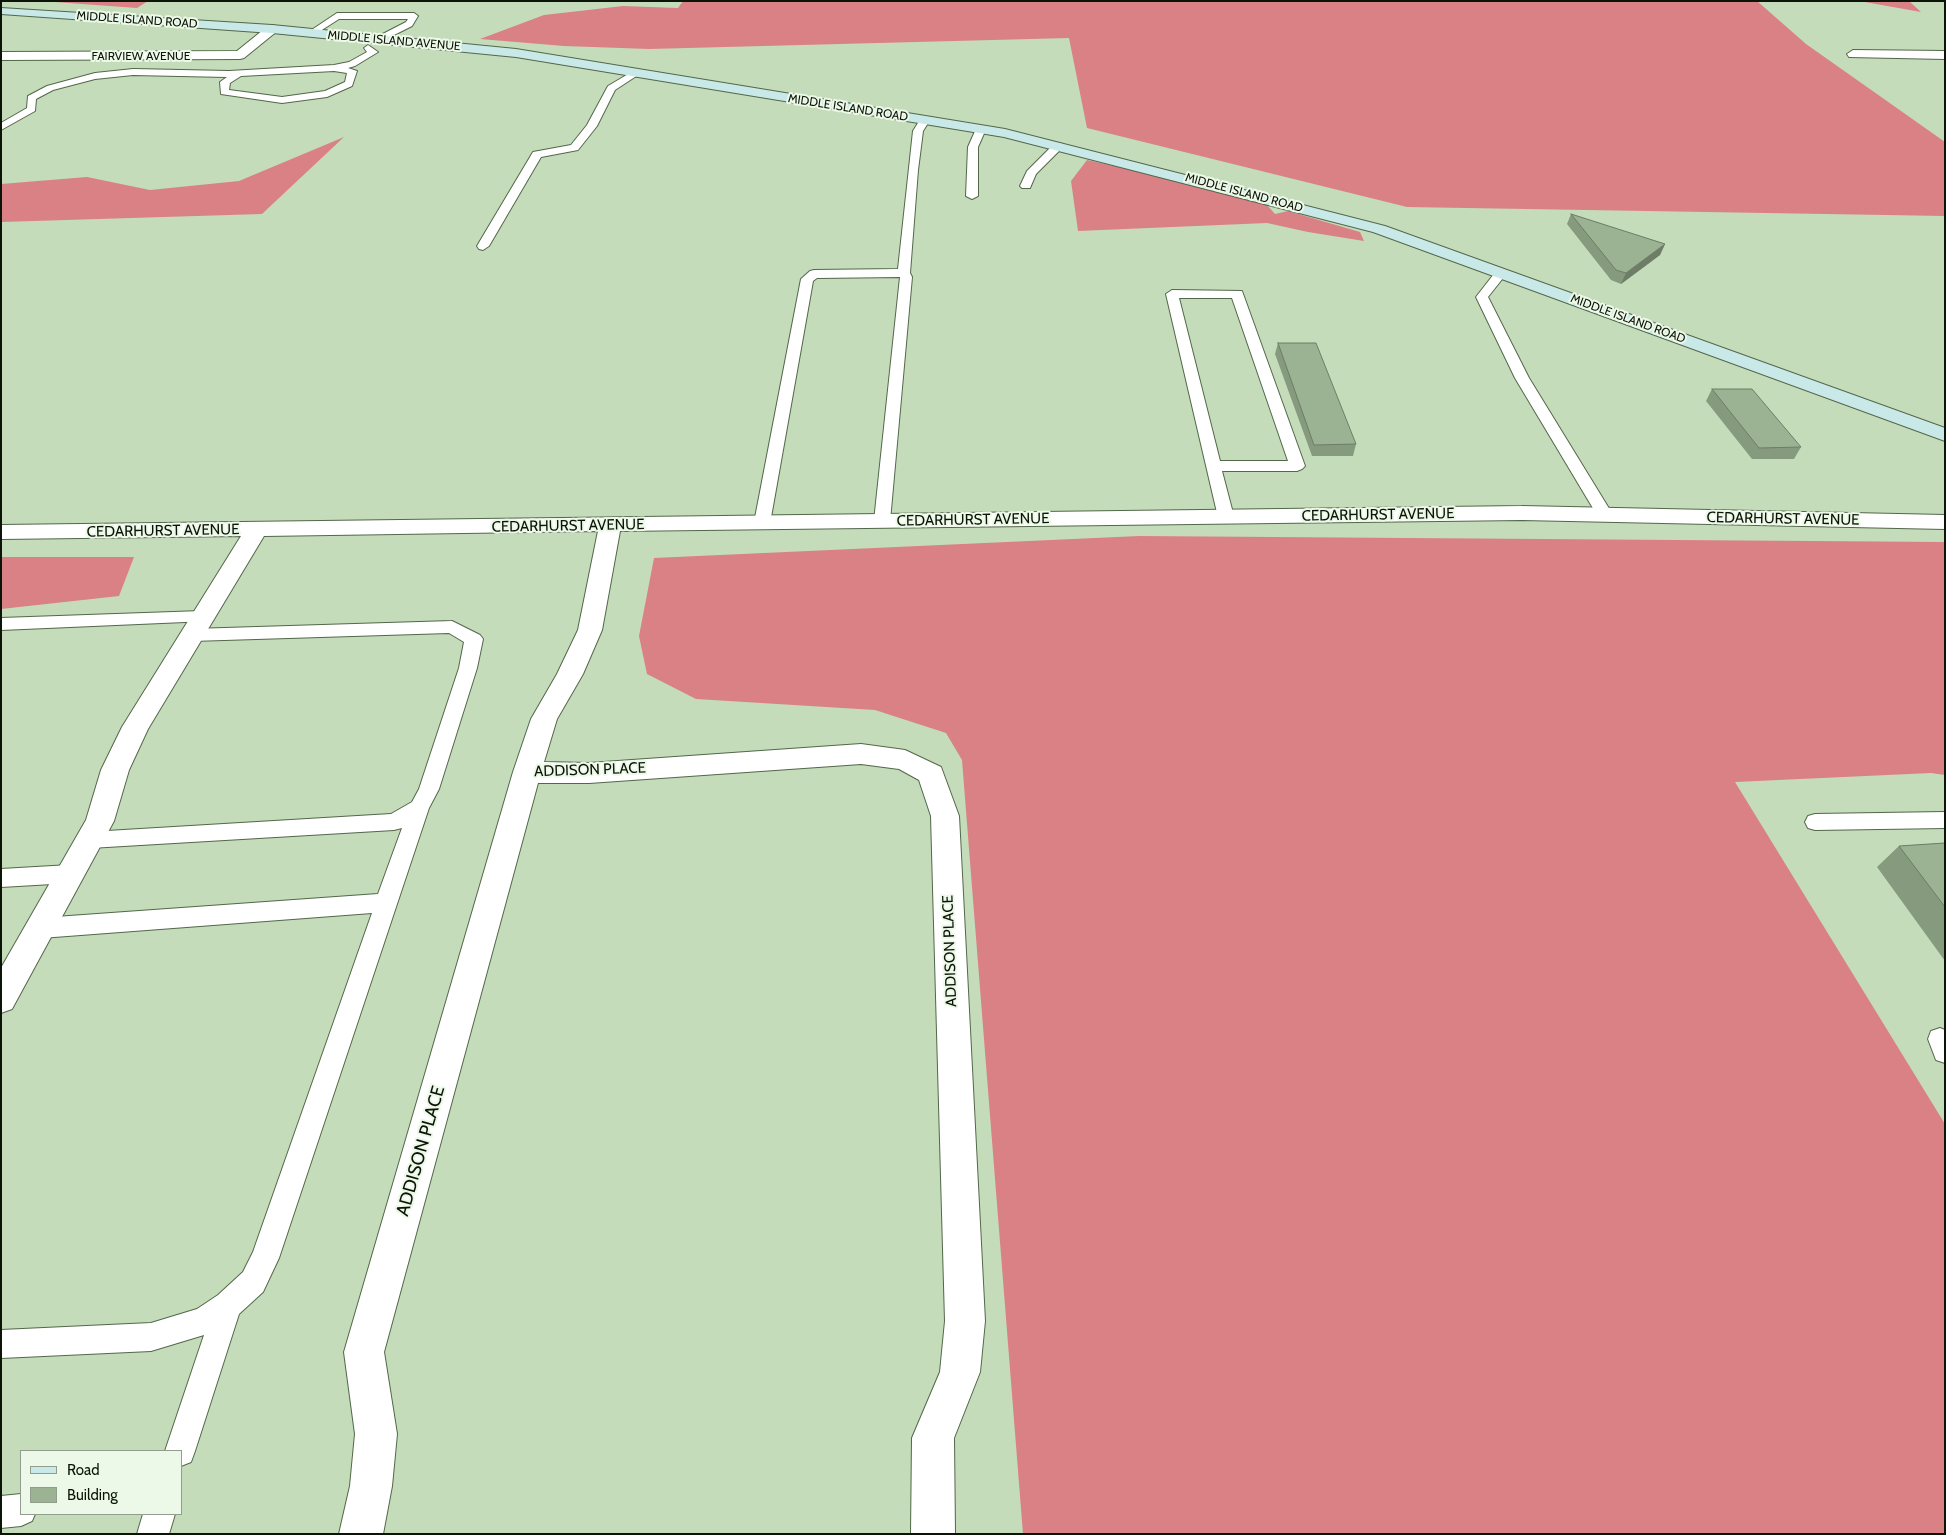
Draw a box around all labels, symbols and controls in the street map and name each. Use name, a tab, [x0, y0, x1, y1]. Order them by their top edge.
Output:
street label: MIDDLE ISLAND ROAD	[76, 9, 198, 31]
street label: MIDDLE ISLAND AVENUE	[327, 28, 461, 54]
street label: FAIRVIEW AVENUE	[92, 49, 190, 63]
street label: MIDDLE ISLAND ROAD	[787, 91, 909, 125]
street label: MIDDLE ISLAND ROAD	[1184, 170, 1304, 216]
street label: MIDDLE ISLAND ROAD	[1569, 291, 1687, 347]
street label: CEDARHURST AVENUE	[1301, 505, 1455, 525]
street label: CEDARHURST AVENUE	[1706, 509, 1860, 529]
street label: CEDARHURST AVENUE	[896, 510, 1050, 530]
street label: CEDARHURST AVENUE	[491, 516, 645, 536]
street label: CEDARHURST AVENUE	[86, 521, 240, 541]
street label: ADDISON PLACE	[534, 759, 646, 781]
street label: ADDISON PLACE	[939, 895, 961, 1007]
street label: ADDISON PLACE	[392, 1084, 450, 1218]
legend	[20, 1450, 182, 1515]
text: Road	[67, 1461, 100, 1479]
text: Building	[67, 1486, 118, 1504]

